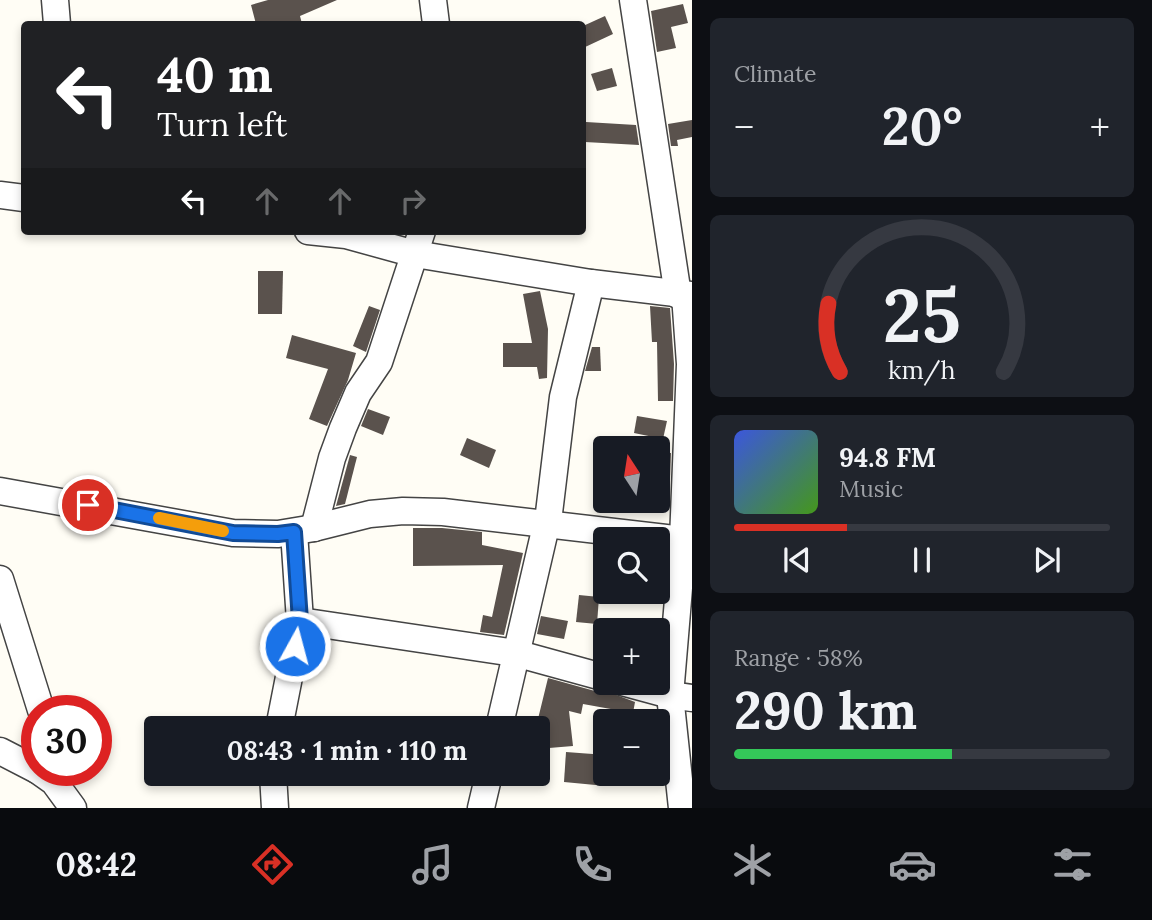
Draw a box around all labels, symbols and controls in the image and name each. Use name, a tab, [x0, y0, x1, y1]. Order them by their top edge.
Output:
text: 40 m	[157, 43, 273, 105]
icon: left	[42, 49, 133, 140]
text: Climate	[734, 59, 816, 88]
text: 20°	[882, 93, 962, 159]
text: −	[734, 103, 754, 151]
text: +	[1090, 103, 1110, 151]
text: Turn left	[157, 104, 287, 145]
icon: left	[175, 182, 213, 220]
icon: ahead	[248, 182, 286, 220]
icon: ahead	[321, 182, 359, 220]
icon: right	[394, 182, 432, 220]
text: 25	[883, 269, 961, 362]
text: km/h	[888, 353, 956, 385]
north arrow	[593, 436, 670, 513]
map controls	[593, 436, 670, 786]
text: 94.8 FM	[839, 441, 936, 474]
text: Music	[839, 474, 903, 503]
pin	[58, 475, 118, 535]
icon: arrive	[69, 486, 107, 524]
button: search	[593, 527, 670, 604]
icon: previous	[778, 541, 816, 579]
icon: pause	[903, 541, 941, 579]
icon: next	[1028, 541, 1066, 579]
position arrow	[258, 609, 332, 683]
button: +	[593, 618, 670, 695]
text: Range · 58%	[734, 643, 863, 672]
text: 290 km	[734, 677, 917, 743]
speed limit sign: 30	[21, 695, 112, 786]
button: −	[593, 709, 670, 786]
text: 08:43 · 1 min · 110 m	[227, 734, 467, 767]
icon: directions	[248, 840, 297, 889]
icon: music	[408, 840, 457, 889]
icon: phone	[568, 840, 617, 889]
icon: climate	[728, 840, 777, 889]
icon: car	[888, 840, 937, 889]
icon: filters	[1048, 840, 1097, 889]
text: 08:42	[55, 844, 137, 885]

